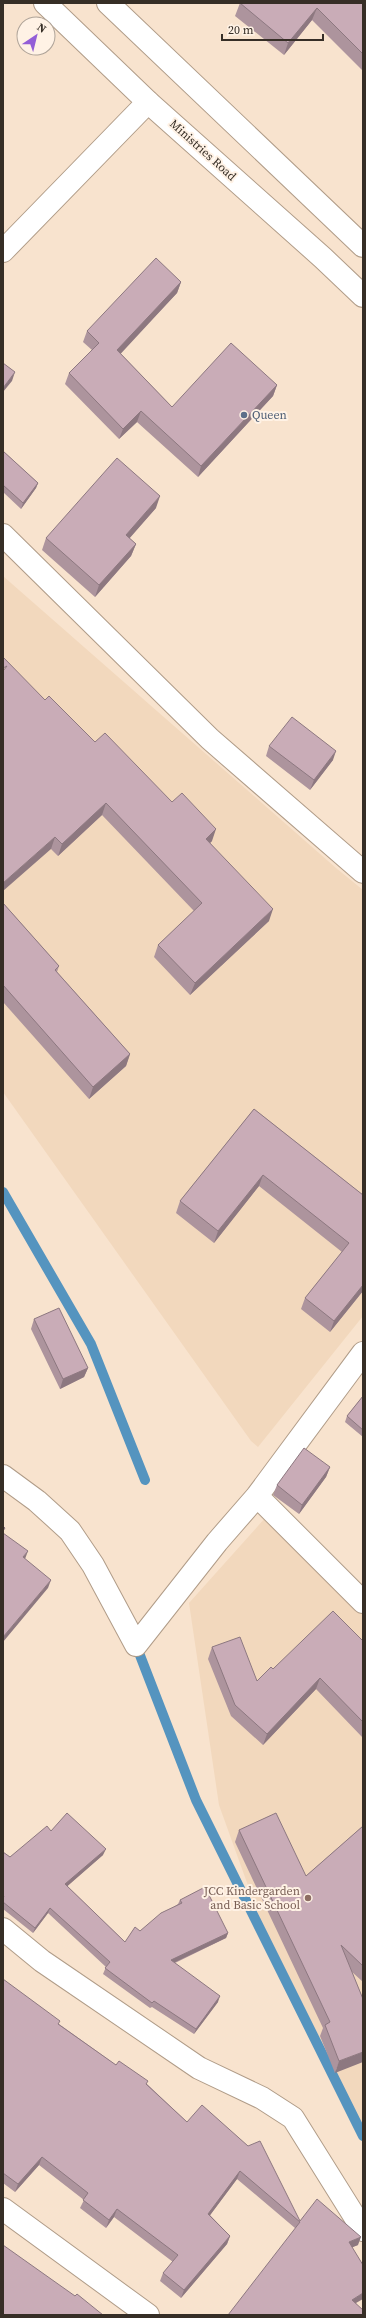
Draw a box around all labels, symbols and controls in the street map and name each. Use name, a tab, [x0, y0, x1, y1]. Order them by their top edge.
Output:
north arrow	[16, 16, 56, 56]
scale bar	[222, 16, 323, 42]
text: N	[34, 20, 49, 37]
text: 20 m	[228, 22, 254, 38]
street label: Ministries Road	[166, 116, 240, 184]
place label: Queen	[252, 407, 287, 423]
marker: Queen	[239, 410, 249, 420]
place label: JCC Kindergarden and Basic School	[203, 1883, 300, 1913]
marker: JCC Kindergarden and Basic School	[303, 1893, 313, 1903]

